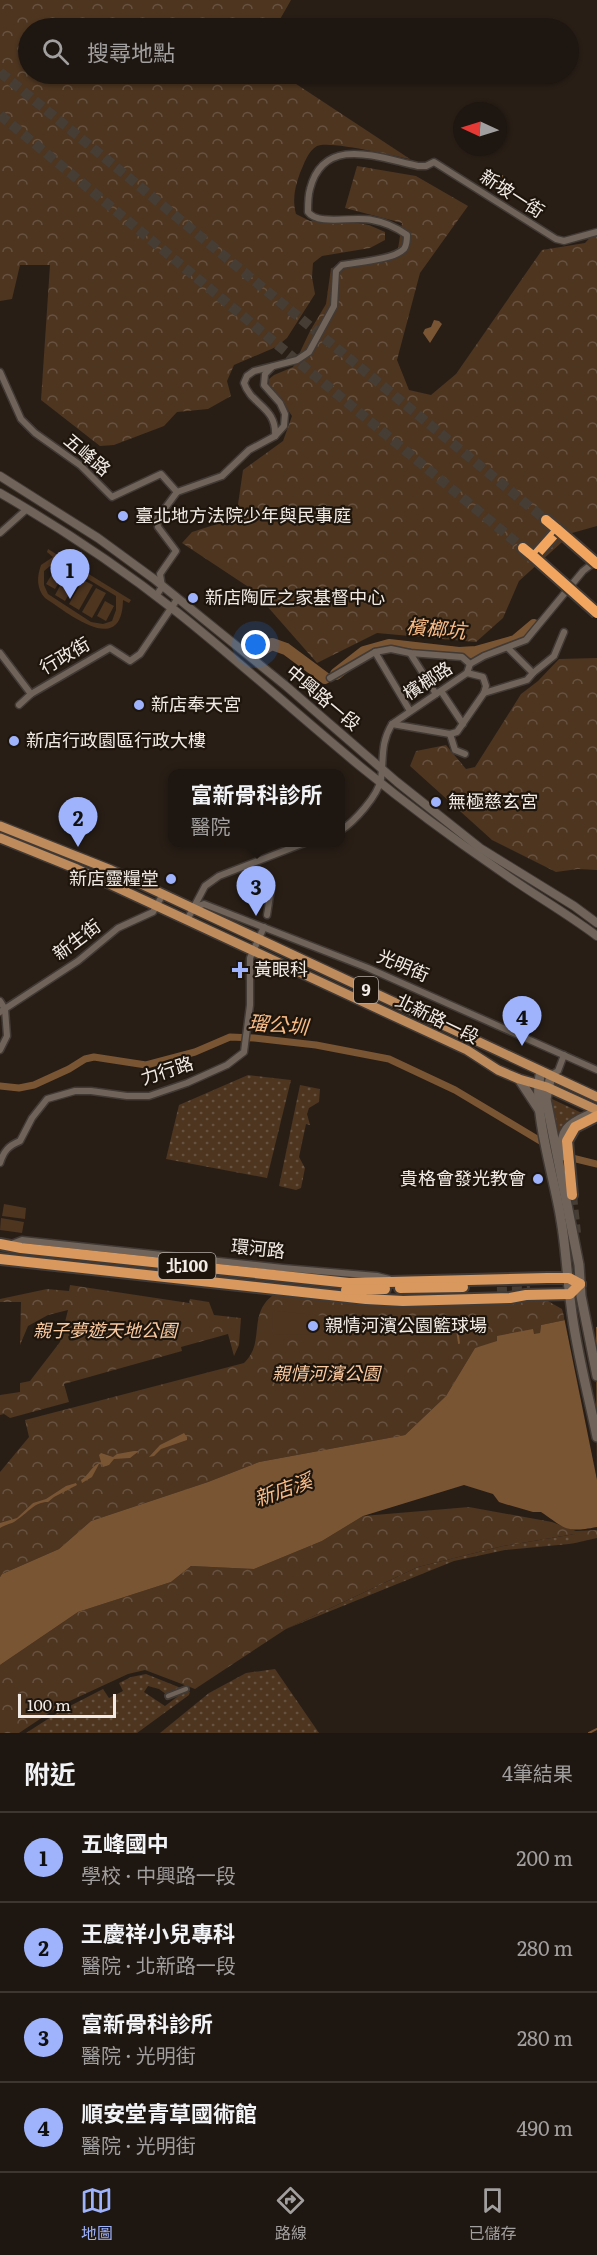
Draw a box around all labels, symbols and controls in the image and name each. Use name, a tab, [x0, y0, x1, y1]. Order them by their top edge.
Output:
search box	[18, 18, 579, 84]
icon: search	[39, 35, 72, 68]
text: 搜尋地點	[87, 35, 175, 68]
north arrow	[453, 102, 507, 156]
street label: 新坡一街	[475, 162, 550, 224]
street label: 五峰路	[59, 426, 117, 482]
place label: 臺北地方法院少年與民事庭	[135, 501, 351, 528]
marker: 臺北地方法院少年與民事庭	[116, 509, 130, 523]
pin: 1	[50, 550, 90, 599]
place label: 新店陶匠之家基督中心	[205, 583, 385, 610]
marker: 新店陶匠之家基督中心	[186, 591, 200, 605]
water label: 檳榔坑	[405, 609, 470, 645]
street label: 行政街	[34, 630, 94, 680]
your location	[241, 630, 270, 659]
street label: 檳榔路	[397, 654, 457, 706]
street label: 中興路一段	[281, 658, 367, 736]
place label: 新店奉天宮	[151, 690, 241, 717]
marker: 新店奉天宮	[132, 698, 146, 712]
place label: 新店行政園區行政大樓	[26, 726, 206, 753]
marker: 新店行政園區行政大樓	[7, 734, 21, 748]
popup	[168, 769, 345, 847]
text: 富新骨科診所	[190, 777, 323, 810]
place label: 無極慈玄宮	[448, 787, 538, 814]
marker: 無極慈玄宮	[429, 795, 443, 809]
pin: 2	[58, 798, 98, 847]
text: 醫院	[190, 810, 230, 840]
place label: 新店靈糧堂	[69, 864, 159, 891]
pin: 3	[236, 866, 276, 916]
marker: 新店靈糧堂	[164, 872, 178, 886]
street label: 新生街	[46, 912, 106, 966]
street label: 光明街	[373, 942, 434, 988]
place label: 黃眼科	[254, 955, 308, 982]
marker: 黃眼科	[231, 961, 249, 979]
road number: 9	[354, 977, 378, 1003]
street label: 北新路一段	[391, 986, 484, 1050]
pin: 4	[502, 996, 542, 1046]
water label: 瑠公圳	[247, 1005, 312, 1041]
street label: 力行路	[137, 1048, 196, 1091]
place label: 貴格會發光教會	[400, 1164, 526, 1191]
marker: 貴格會發光教會	[531, 1172, 545, 1186]
street label: 環河路	[230, 1231, 286, 1264]
road number: 北100	[158, 1253, 216, 1279]
place label: 親情河濱公園籃球場	[325, 1311, 487, 1338]
park label: 親子夢遊天地公園	[33, 1316, 180, 1343]
marker: 親情河濱公園籃球場	[306, 1319, 320, 1333]
park label: 親情河濱公園	[272, 1359, 383, 1386]
water label: 新店溪	[249, 1463, 318, 1512]
scale bar	[18, 1691, 116, 1718]
text: 100 m	[27, 1692, 71, 1716]
text: 附近	[24, 1753, 76, 1792]
text: 4筆結果	[502, 1757, 573, 1787]
text: 五峰國中	[81, 1826, 169, 1859]
text: 1	[39, 1842, 48, 1872]
text: 200 m	[516, 1842, 573, 1872]
text: 學校 · 中興路一段	[81, 1859, 236, 1889]
text: 王慶祥小兒專科	[81, 1916, 235, 1949]
text: 2	[38, 1932, 49, 1962]
text: 280 m	[517, 1932, 573, 1962]
text: 醫院 · 北新路一段	[81, 1949, 236, 1979]
text: 富新骨科診所	[81, 2006, 213, 2039]
text: 3	[38, 2022, 49, 2052]
text: 280 m	[517, 2022, 573, 2052]
text: 醫院 · 光明街	[81, 2039, 196, 2069]
text: 順安堂青草國術館	[81, 2096, 257, 2129]
text: 4	[37, 2112, 50, 2142]
text: 490 m	[517, 2112, 573, 2142]
text: 醫院 · 光明街	[81, 2129, 196, 2159]
tab: 地圖	[80, 2184, 113, 2244]
tab: 路線	[274, 2184, 307, 2244]
tab: 已儲存	[468, 2184, 516, 2244]

